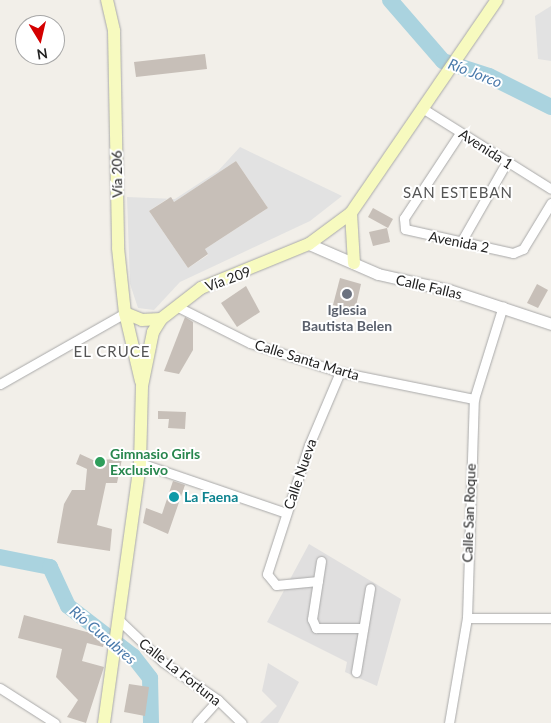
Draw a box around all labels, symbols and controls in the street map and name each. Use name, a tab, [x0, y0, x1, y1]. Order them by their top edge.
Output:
north arrow	[15, 15, 65, 65]
text: N	[36, 45, 49, 64]
water label: Río Jorco	[446, 55, 504, 91]
street label: Avenida 1	[456, 125, 516, 173]
street label: Vía 206	[108, 150, 126, 198]
district label: SAN ESTEBAN	[402, 184, 514, 202]
street label: Avenida 2	[427, 228, 491, 256]
street label: Vía 209	[203, 263, 253, 295]
street label: Calle Fallas	[394, 271, 464, 303]
marker: Iglesia Bautista Belen	[341, 288, 353, 300]
place label: Iglesia Bautista Belen	[302, 302, 392, 334]
street label: Calle Santa Marta	[253, 336, 361, 384]
district label: EL CRUCE	[72, 343, 152, 361]
street label: Calle Nueva	[280, 437, 320, 511]
place label: Gimnasio Girls Exclusivo	[110, 446, 200, 478]
marker: Gimnasio Girls Exclusivo	[94, 456, 106, 468]
street label: Calle San Roque	[459, 463, 479, 563]
place label: La Faena	[184, 489, 238, 505]
marker: La Faena	[168, 491, 180, 503]
water label: Río Cucubres	[66, 602, 140, 668]
street label: Calle La Fortuna	[136, 635, 224, 709]

